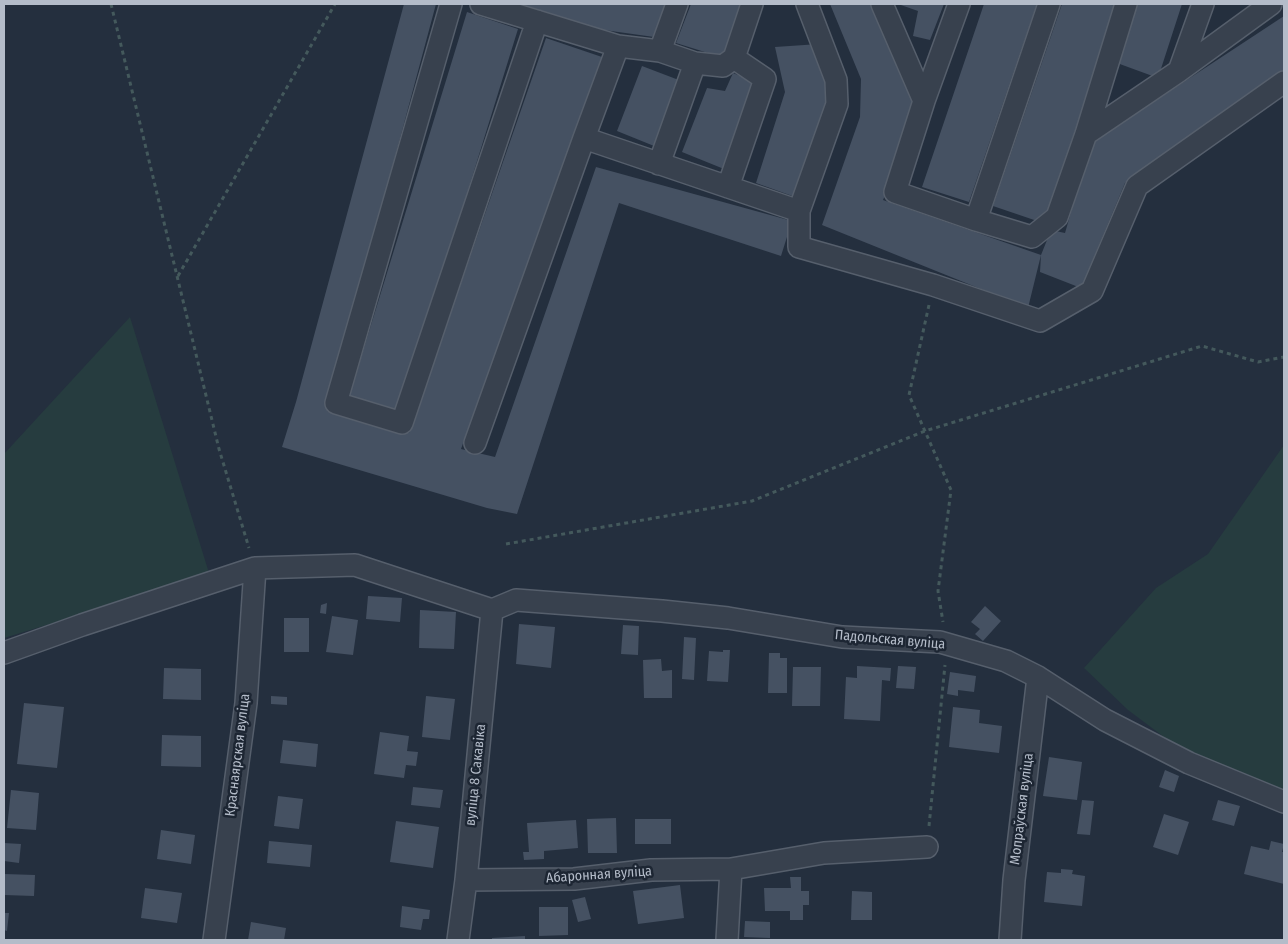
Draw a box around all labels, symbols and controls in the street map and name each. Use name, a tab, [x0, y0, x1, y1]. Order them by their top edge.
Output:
street label: Падольская вуліца	[834, 627, 946, 653]
street label: Краснаярская вуліца	[222, 693, 254, 817]
street label: вуліца 8 Сакавіка	[462, 723, 490, 827]
street label: Мопраўская вуліца	[1007, 752, 1037, 866]
street label: Абаронная вуліца	[545, 863, 653, 887]

